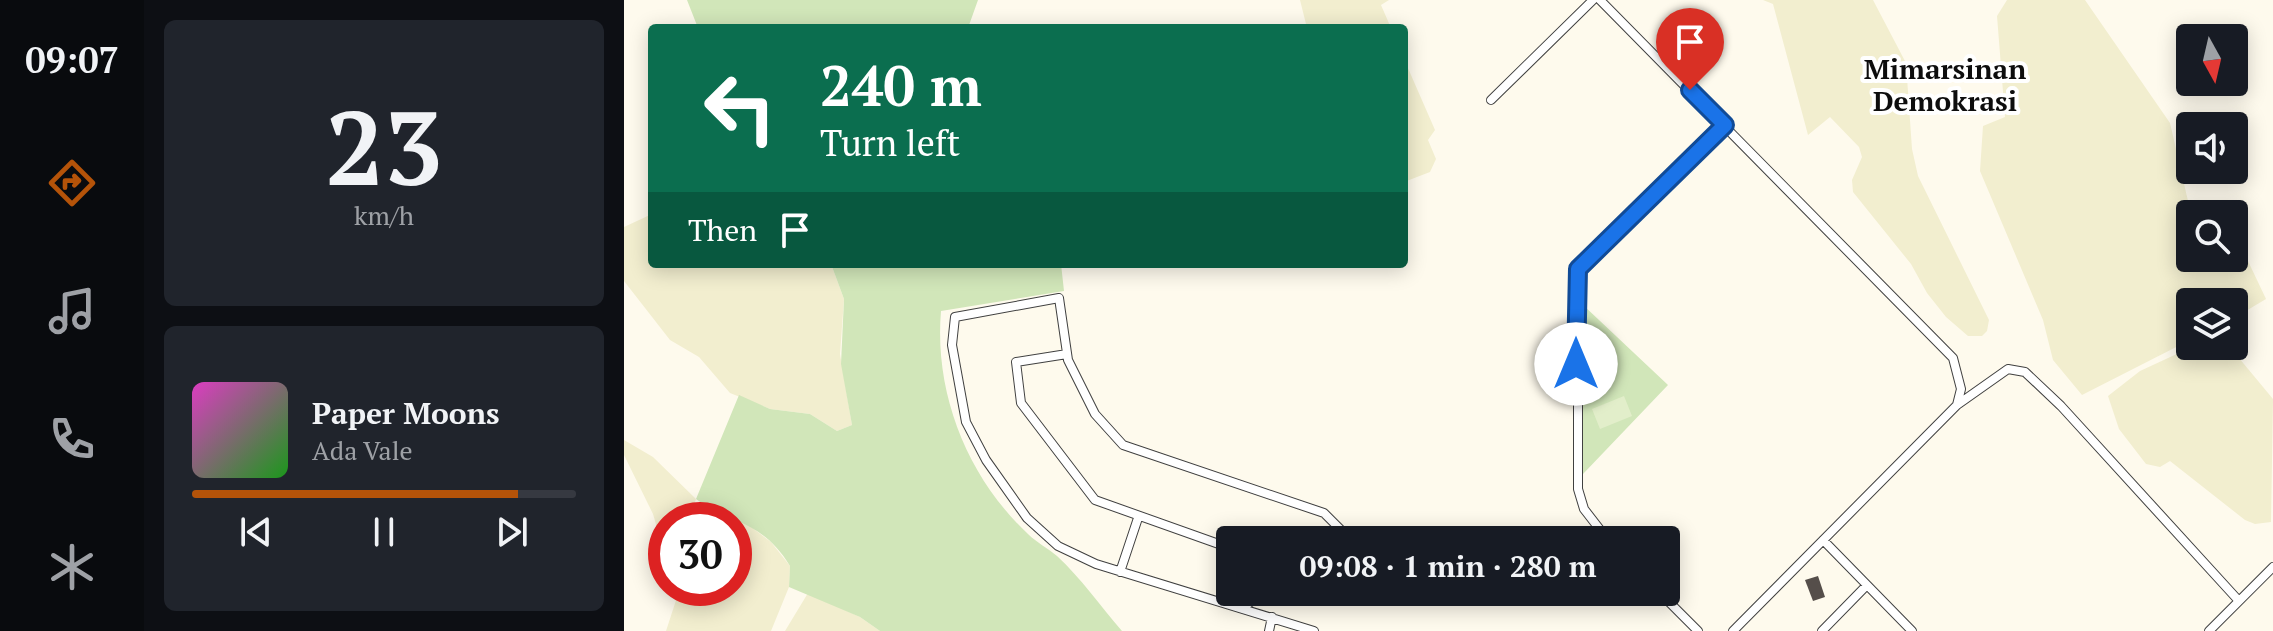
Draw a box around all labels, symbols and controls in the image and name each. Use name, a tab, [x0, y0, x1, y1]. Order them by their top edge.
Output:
pin	[1656, 8, 1724, 90]
icon: arrive	[1668, 20, 1712, 64]
north arrow	[2176, 24, 2248, 96]
map controls	[2176, 24, 2248, 360]
text: 09:07	[25, 36, 119, 83]
text: 240 m	[820, 48, 982, 122]
district label: Mimarsinan Demokrasi	[1864, 50, 2026, 119]
icon: left	[688, 56, 792, 160]
text: 23	[325, 77, 443, 215]
button: sound	[2176, 112, 2248, 184]
text: Turn left	[820, 119, 960, 166]
icon: directions	[44, 155, 100, 211]
text: km/h	[354, 198, 414, 232]
button: search	[2176, 200, 2248, 272]
icon: arrive	[773, 208, 817, 252]
text: Then	[688, 210, 757, 250]
icon: music	[44, 283, 100, 339]
button: layers	[2176, 288, 2248, 360]
position arrow	[1534, 322, 1618, 406]
text: Paper Moons	[312, 393, 500, 433]
icon: phone	[44, 411, 100, 467]
text: Ada Vale	[312, 433, 413, 467]
speed limit sign: 30	[648, 502, 752, 606]
icon: previous	[234, 510, 278, 554]
icon: pause	[362, 510, 406, 554]
icon: next	[490, 510, 534, 554]
icon: climate	[44, 539, 100, 595]
text: 09:08 · 1 min · 280 m	[1300, 546, 1596, 586]

